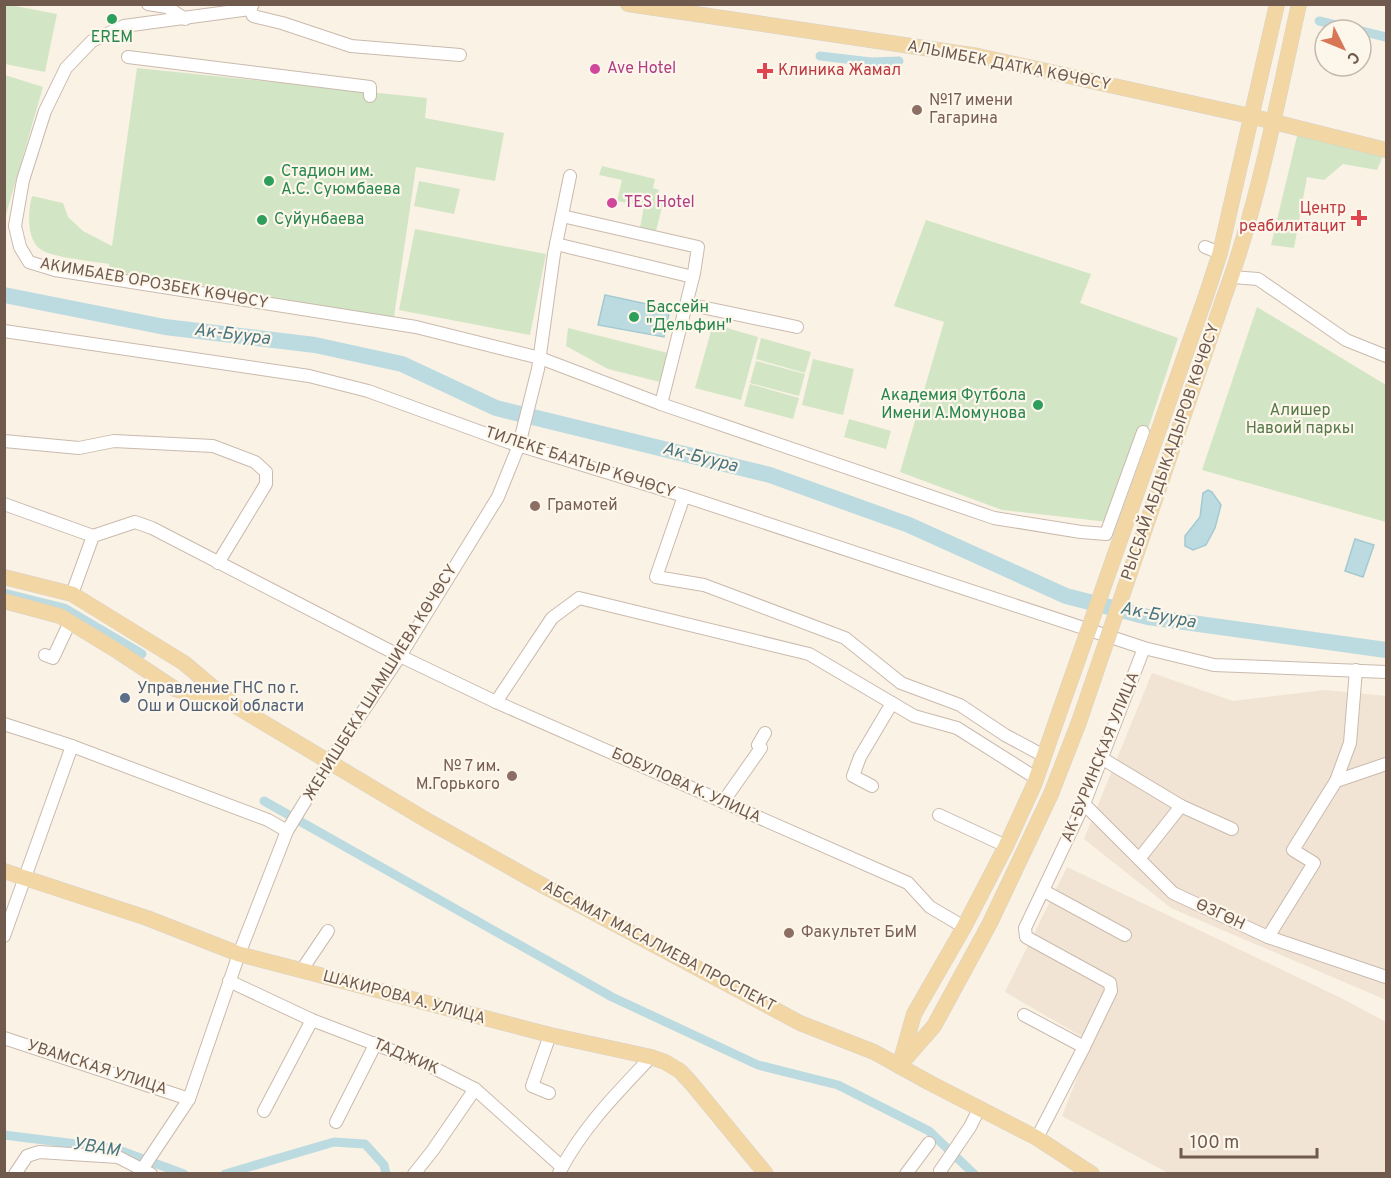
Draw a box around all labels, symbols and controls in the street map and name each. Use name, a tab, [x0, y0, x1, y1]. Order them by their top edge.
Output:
marker: EREM	[105, 12, 119, 26]
north arrow	[1313, 18, 1373, 78]
place label: EREM	[91, 28, 133, 48]
street label: АЛЫМБЕК ДАТКА КӨЧӨСҮ	[906, 36, 1112, 96]
text: С	[1342, 46, 1363, 67]
place label: Ave Hotel	[607, 59, 676, 79]
place label: Клиника Жамал	[778, 61, 901, 81]
marker: Ave Hotel	[588, 62, 602, 76]
marker: Клиника Жамал	[756, 62, 774, 80]
place label: №17 имени Гагарина	[929, 91, 1013, 129]
marker: №17 имени Гагарина	[910, 103, 924, 117]
place label: Стадион им. А.С. Суюмбаева	[281, 162, 400, 200]
marker: Стадион им. А.С. Суюмбаева	[262, 174, 276, 188]
place label: TES Hotel	[624, 193, 695, 213]
marker: TES Hotel	[605, 196, 619, 210]
place label: Центр реабилитацит	[1239, 199, 1346, 237]
marker: Центр реабилитацит	[1350, 209, 1368, 227]
place label: Суйунбаева	[274, 210, 364, 230]
marker: Суйунбаева	[255, 213, 269, 227]
street label: АКИМБАЕВ ОРОЗБЕК КӨЧӨСҮ	[38, 254, 270, 314]
place label: Бассейн "Дельфин"	[646, 298, 732, 336]
marker: Бассейн "Дельфин"	[627, 310, 641, 324]
water label: Ак-Буура	[193, 319, 272, 351]
street label: РЫСБАЙ АБДЫКАДЫРОВ КӨЧӨСҮ	[1116, 320, 1224, 583]
place label: Академия Футбола Имени А.Момунова	[880, 386, 1026, 424]
marker: Академия Футбола Имени А.Момунова	[1031, 398, 1045, 412]
park label: Алишер Навоий паркы	[1246, 401, 1354, 439]
street label: ТИЛЕКЕ БААТЫР КӨЧӨСҮ	[482, 423, 678, 503]
water label: Ак-Буура	[660, 438, 741, 479]
place label: Грамотей	[547, 496, 618, 516]
marker: Грамотей	[528, 499, 542, 513]
street label: ЖЕНИШБЕКА ШАМШИЕВА КӨЧӨСҮ	[300, 561, 462, 805]
water label: Ак-Буура	[1118, 597, 1198, 635]
street label: АК-БУРИНСКАЯ УЛИЦА	[1058, 669, 1144, 845]
place label: Управление ГНС по г. Ош и Ошской области	[137, 679, 304, 717]
marker: Управление ГНС по г. Ош и Ошской области	[118, 691, 132, 705]
street label: БОБУЛОВА К. УЛИЦА	[608, 744, 764, 828]
place label: № 7 им. М.Горького	[416, 757, 500, 795]
marker: № 7 им. М.Горького	[505, 769, 519, 783]
street label: АБСАМАТ МАСАЛИЕВА ПРОСПЕКТ	[539, 877, 779, 1017]
street label: ӨЗГӨН	[1192, 895, 1248, 935]
place label: Факультет БиМ	[801, 923, 917, 943]
marker: Факультет БиМ	[782, 926, 796, 940]
street label: ШАКИРОВА А. УЛИЦА	[320, 967, 488, 1029]
street label: ТАДЖИК	[370, 1034, 442, 1080]
street label: УВАМСКАЯ УЛИЦА	[24, 1036, 170, 1100]
scale bar	[1181, 1121, 1318, 1159]
text: 100 m	[1190, 1132, 1239, 1155]
water label: УВАМ	[71, 1133, 122, 1163]

